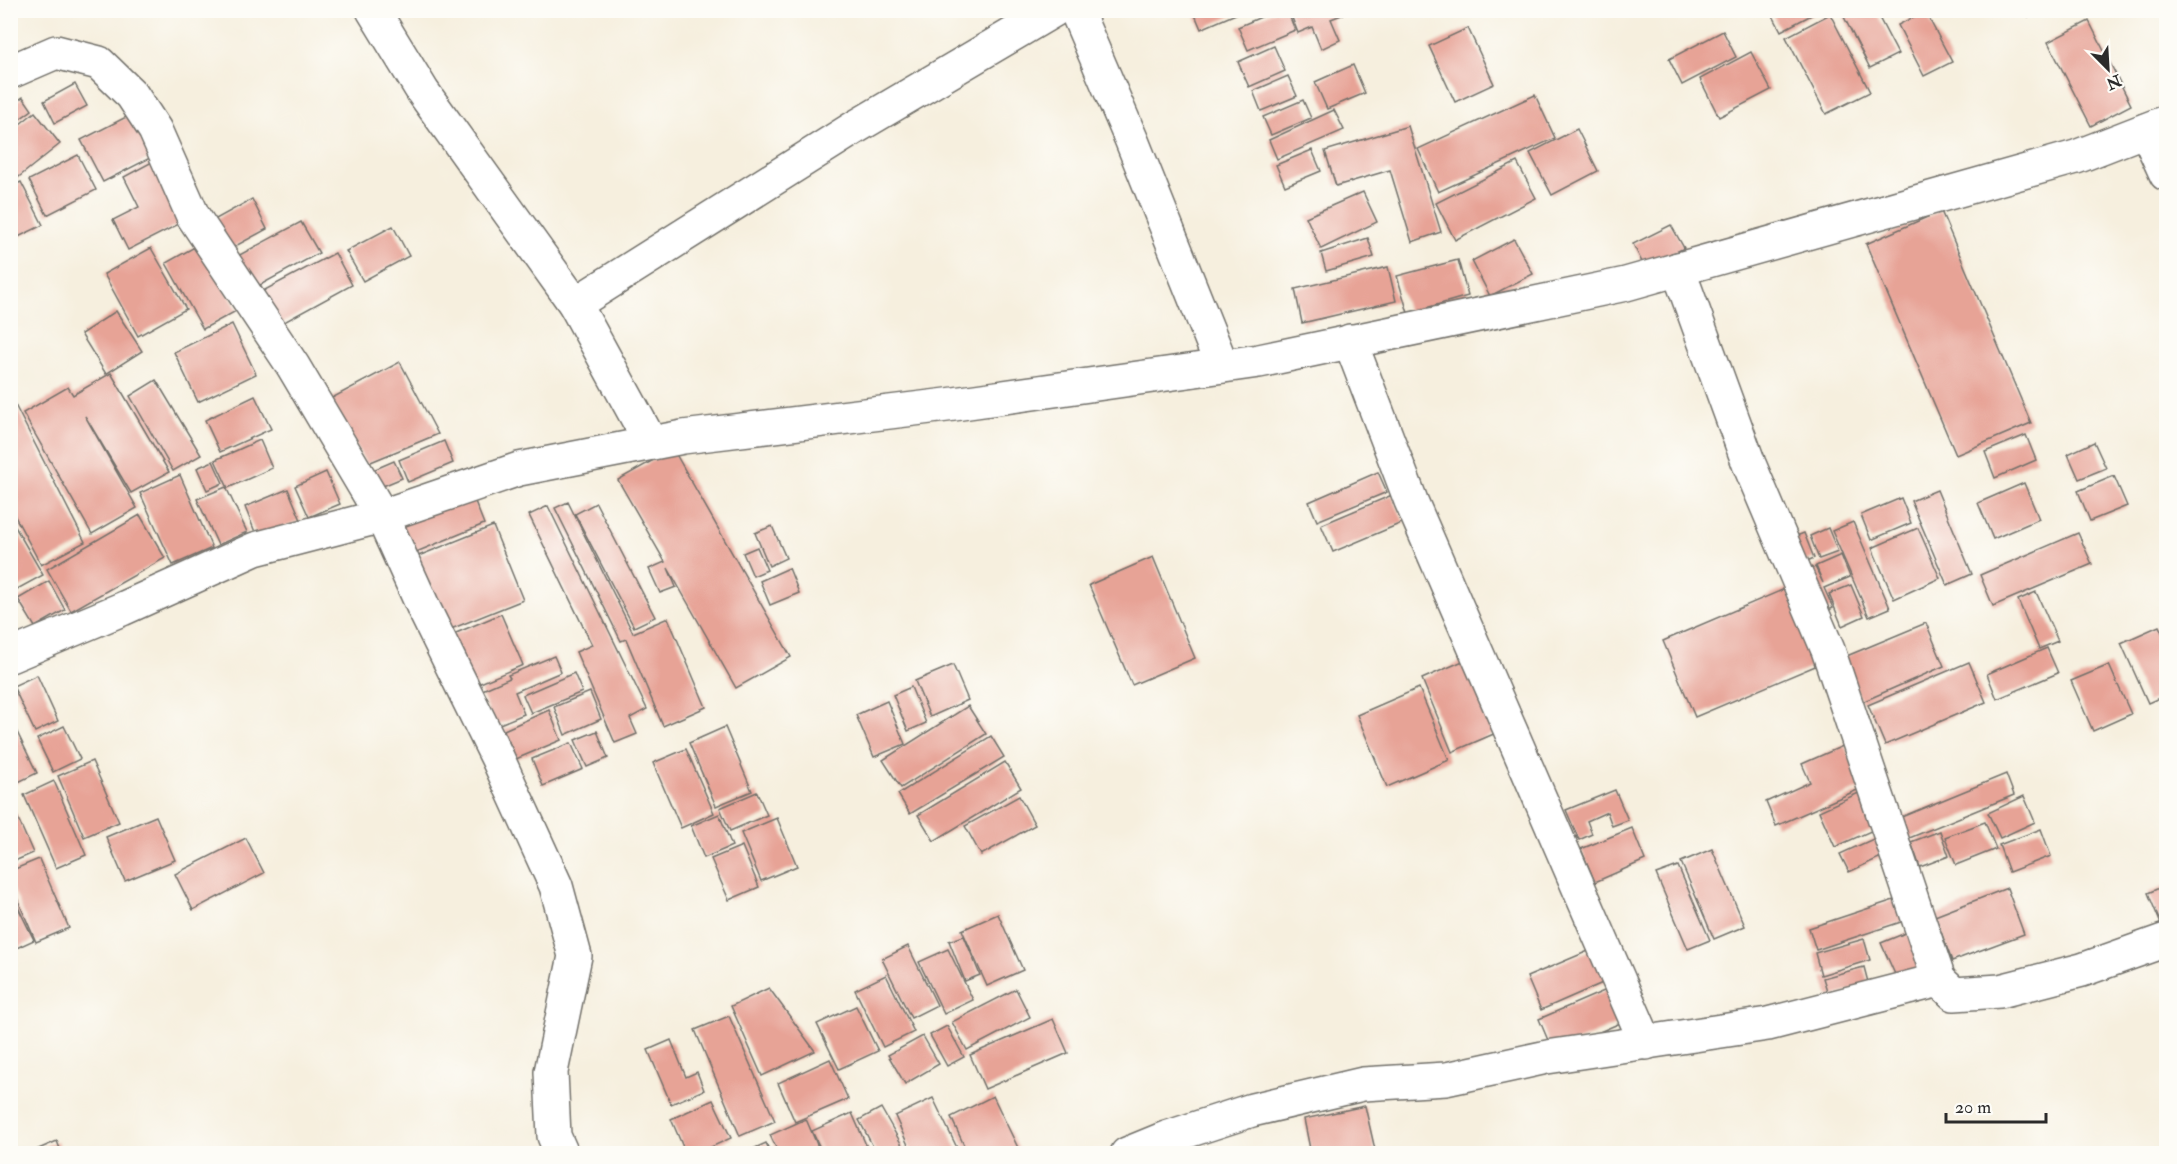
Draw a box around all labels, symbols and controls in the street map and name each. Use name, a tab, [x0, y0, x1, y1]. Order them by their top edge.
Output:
north arrow	[2078, 39, 2138, 99]
text: N	[2102, 69, 2125, 94]
scale bar	[1946, 1086, 2046, 1124]
text: 20 m	[1955, 1096, 1991, 1119]

